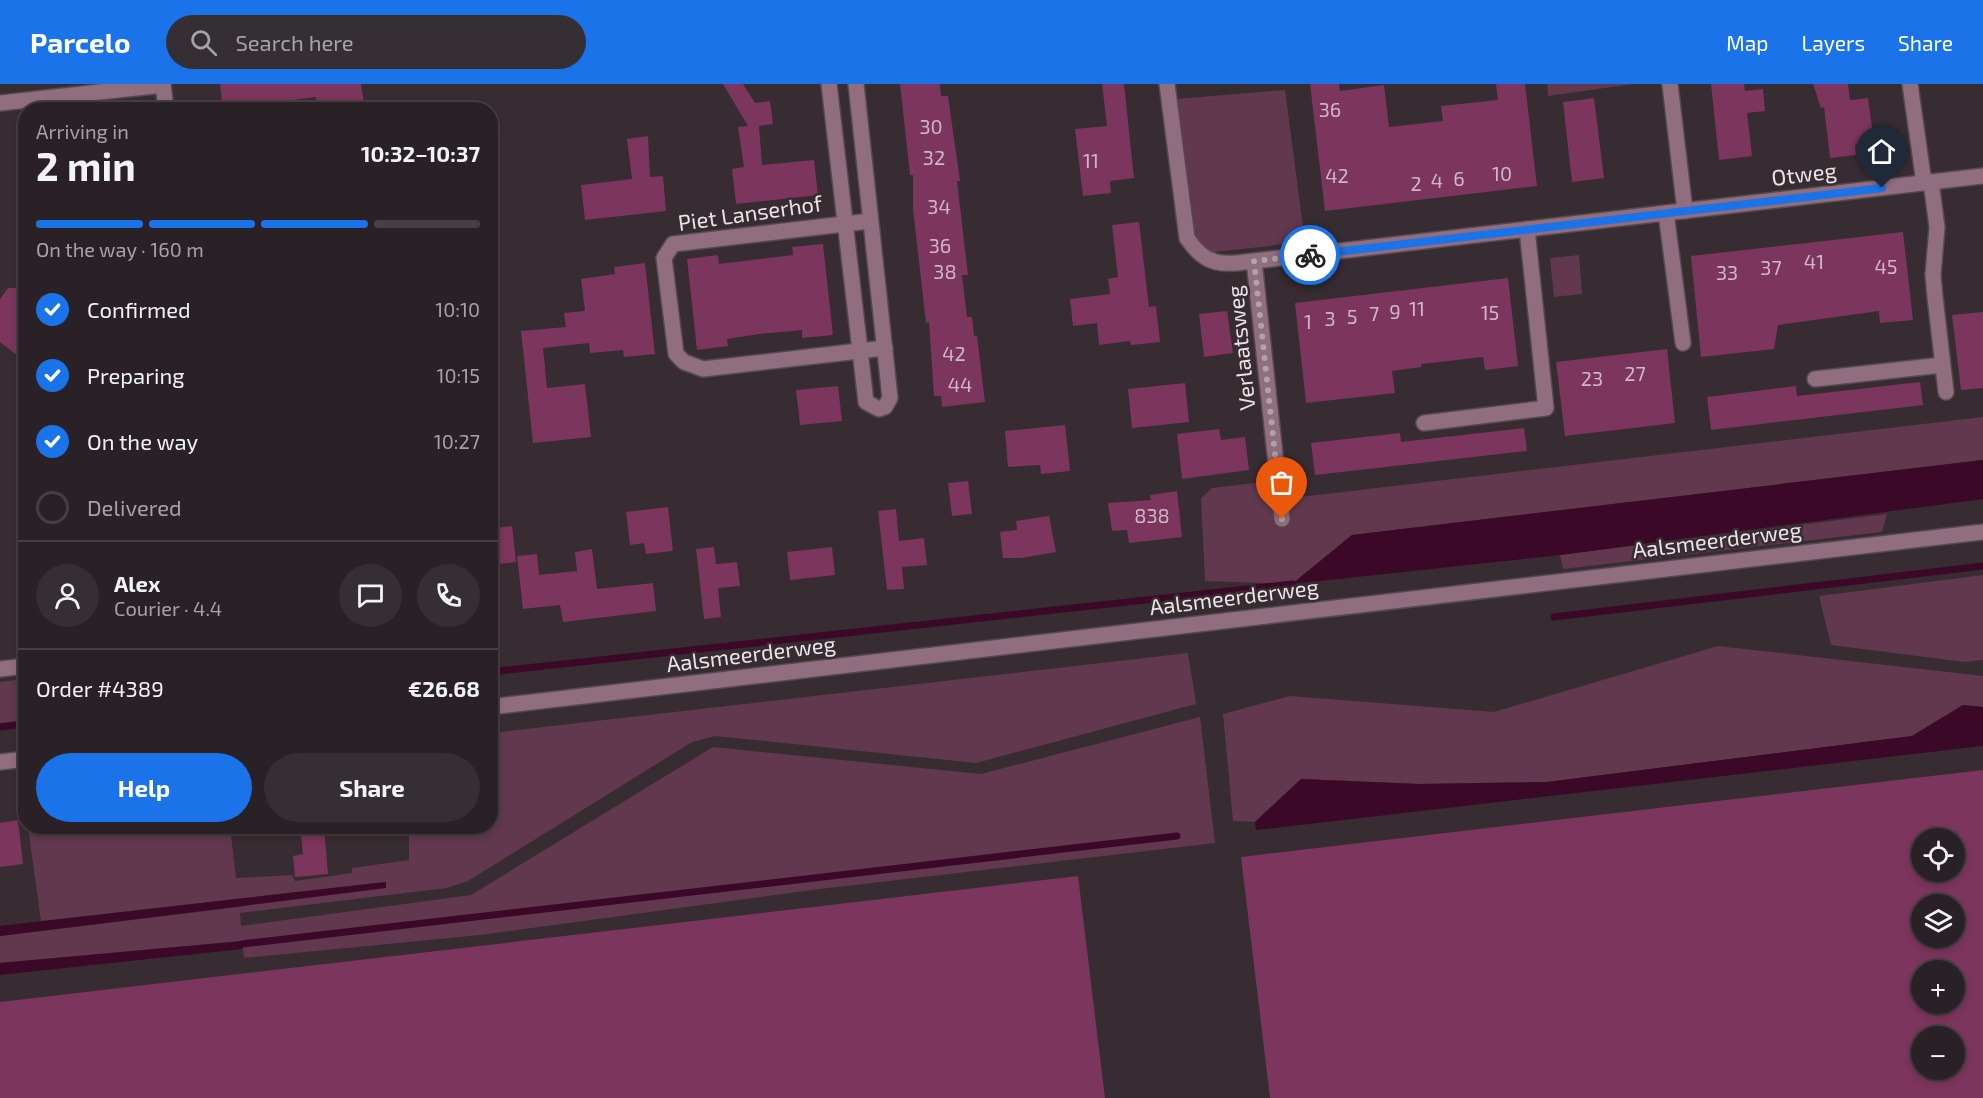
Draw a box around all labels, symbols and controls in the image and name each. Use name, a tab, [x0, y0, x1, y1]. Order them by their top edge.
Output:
search box	[166, 15, 586, 69]
text: Parcelo	[30, 25, 130, 59]
icon: search	[187, 26, 220, 59]
text: Search here	[235, 29, 354, 55]
text: Map	[1726, 30, 1768, 55]
text: Layers	[1801, 30, 1865, 55]
text: Share	[1898, 30, 1953, 55]
house number: 36	[1319, 97, 1341, 121]
house number: 30	[919, 114, 943, 138]
text: Arriving in	[36, 119, 129, 143]
pin	[1856, 126, 1907, 188]
icon: home	[1865, 135, 1898, 168]
text: 10:32–10:37	[361, 140, 480, 166]
text: 2 min	[36, 142, 136, 189]
house number: 32	[923, 145, 945, 169]
house number: 11	[1083, 148, 1099, 172]
street label: Otweg	[1770, 156, 1838, 190]
house number: 10	[1492, 161, 1512, 185]
house number: 42	[1325, 163, 1349, 187]
house number: 6	[1453, 166, 1465, 190]
house number: 4	[1431, 168, 1443, 192]
house number: 2	[1410, 171, 1422, 195]
street label: Piet Lanserhof	[676, 189, 824, 235]
house number: 34	[927, 194, 951, 218]
courier	[1280, 225, 1340, 285]
house number: 36	[929, 233, 951, 257]
text: On the way · 160 m	[36, 237, 204, 261]
icon: bike	[1294, 239, 1327, 272]
house number: 41	[1804, 249, 1824, 273]
house number: 45	[1874, 254, 1898, 278]
house number: 37	[1760, 255, 1782, 279]
house number: 38	[933, 259, 957, 283]
house number: 33	[1716, 260, 1738, 284]
street label: Verlaatsweg	[1221, 284, 1259, 412]
icon: check	[36, 293, 69, 326]
text: Confirmed	[87, 296, 191, 322]
house number: 11	[1409, 296, 1425, 320]
text: 10:10	[435, 297, 480, 321]
house number: 9	[1389, 299, 1401, 323]
house number: 15	[1481, 300, 1499, 324]
house number: 7	[1369, 301, 1379, 325]
house number: 5	[1347, 304, 1357, 328]
house number: 3	[1324, 306, 1336, 330]
house number: 1	[1304, 309, 1312, 333]
house number: 42	[942, 341, 966, 365]
icon: check	[36, 359, 69, 392]
house number: 27	[1624, 361, 1646, 385]
text: Preparing	[87, 362, 185, 388]
text: 10:15	[437, 363, 480, 387]
house number: 23	[1581, 366, 1603, 390]
house number: 44	[948, 372, 972, 396]
icon: check	[36, 425, 69, 458]
text: On the way	[87, 428, 198, 454]
text: 10:27	[434, 429, 480, 453]
pin	[1256, 457, 1307, 519]
icon: bag	[1265, 466, 1298, 499]
text: Delivered	[87, 494, 182, 520]
house number: 838	[1134, 503, 1170, 527]
street label: Aalsmeerderweg	[1631, 516, 1803, 562]
button: person	[36, 564, 99, 627]
button: chat	[339, 564, 402, 627]
button: phone	[417, 564, 480, 627]
text: Alex	[114, 570, 160, 596]
street label: Aalsmeerderweg	[1148, 573, 1320, 619]
text: Courier · 4.4	[114, 596, 222, 620]
street label: Aalsmeerderweg	[665, 630, 837, 676]
text: Order #4389	[36, 675, 164, 701]
text: €26.68	[408, 675, 480, 701]
button: Help	[36, 753, 252, 822]
button: Share	[264, 753, 480, 822]
map controls	[1911, 828, 1965, 1080]
button: locate	[1911, 828, 1965, 882]
button: layers	[1911, 894, 1965, 948]
button: +	[1911, 960, 1965, 1014]
button: −	[1911, 1026, 1965, 1080]

